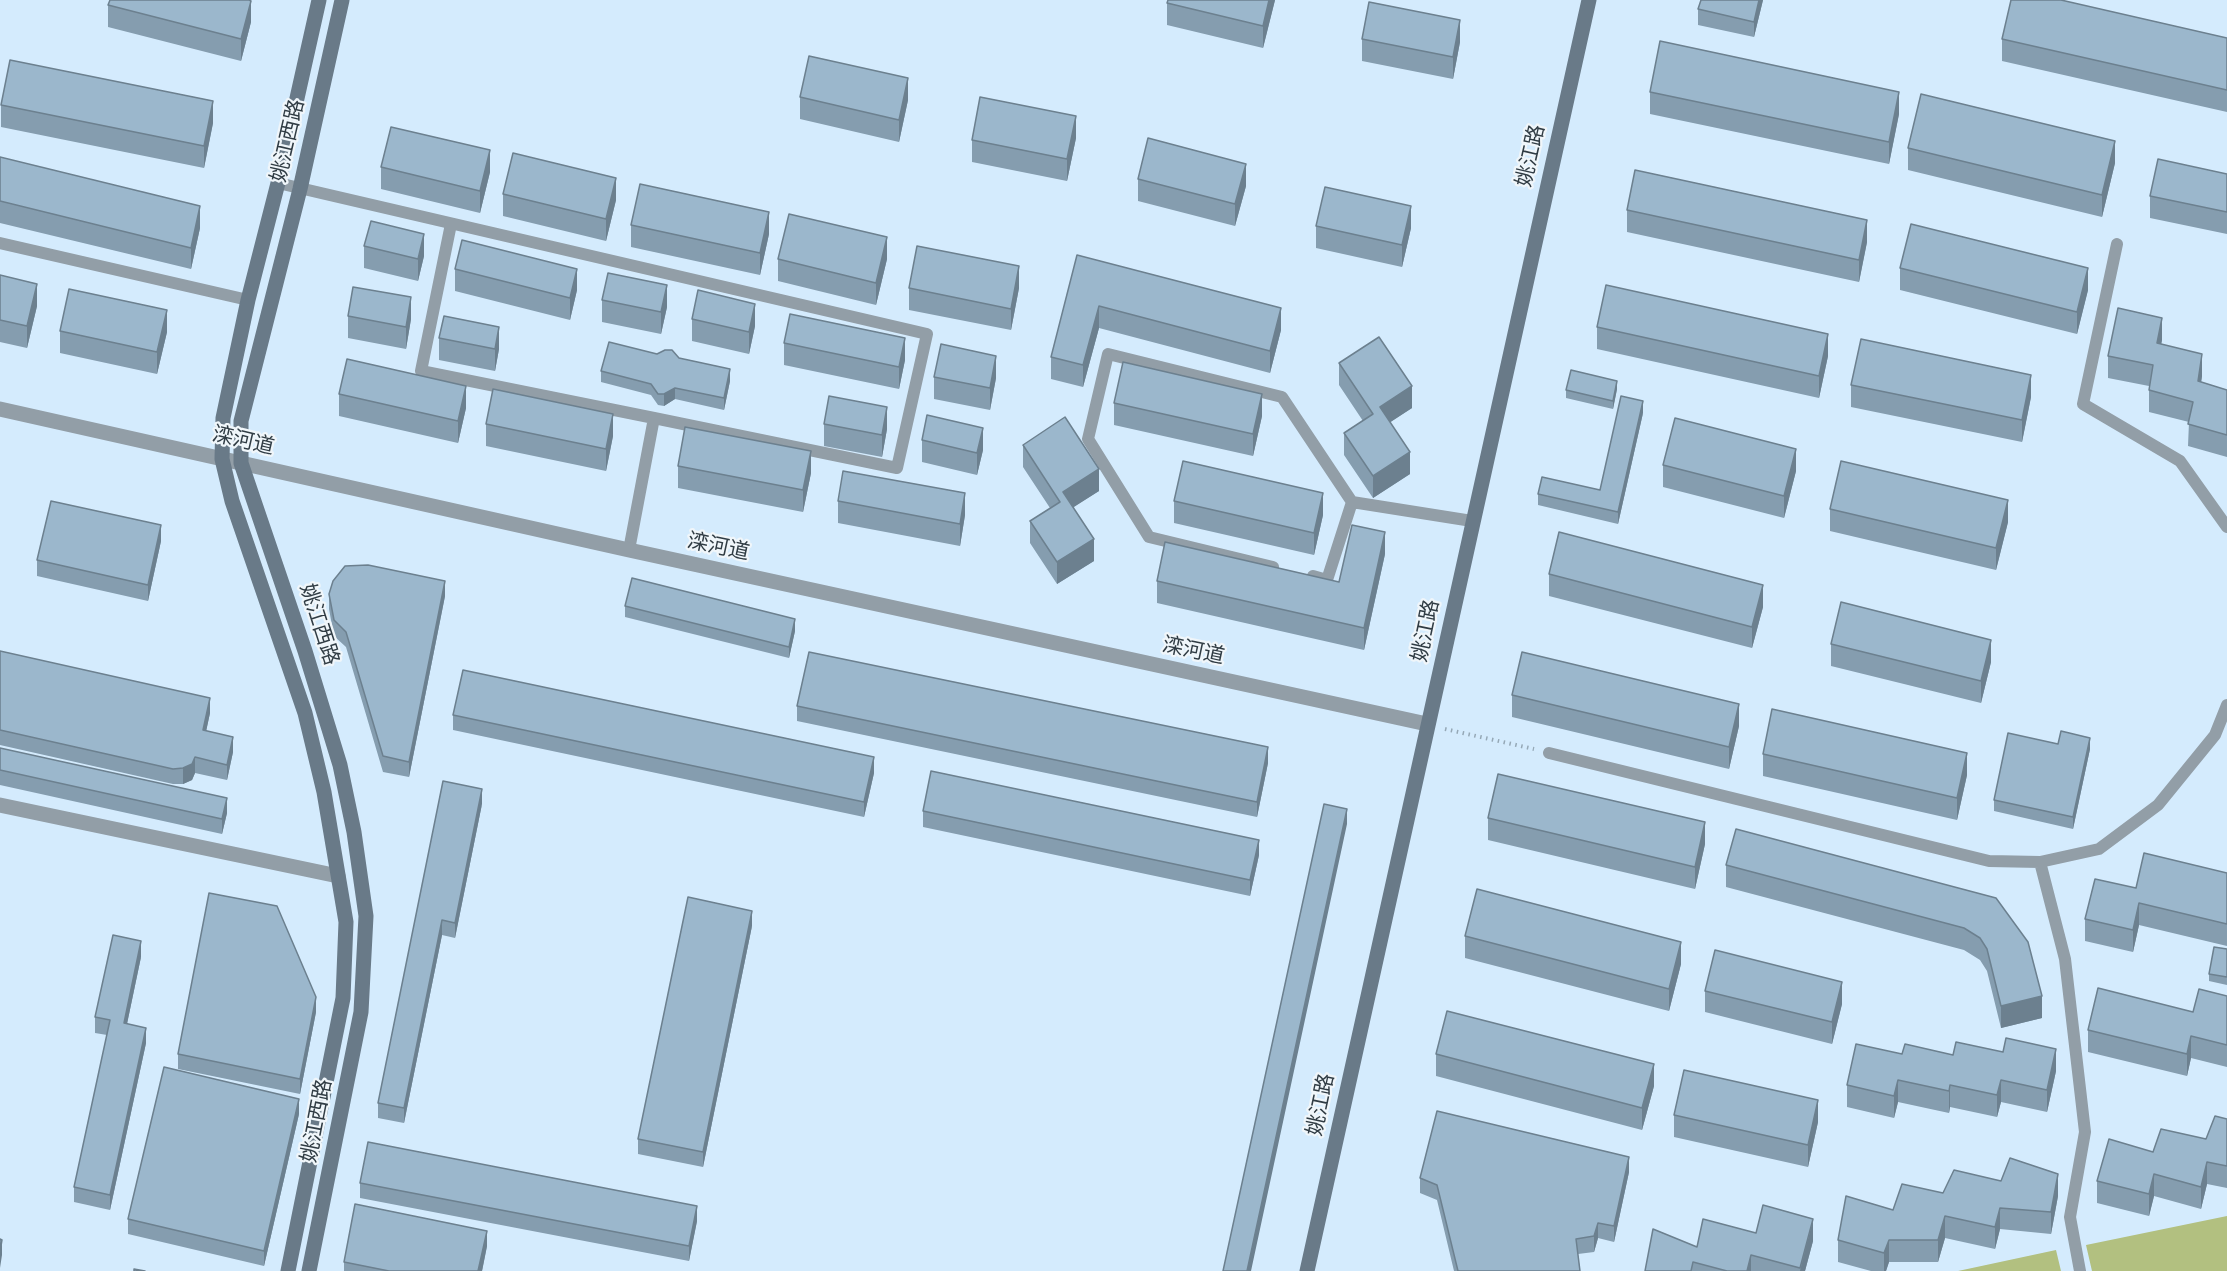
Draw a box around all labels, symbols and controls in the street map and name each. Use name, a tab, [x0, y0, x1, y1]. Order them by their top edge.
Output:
street label: 姚江西路	[267, 97, 311, 185]
street label: 姚江路	[1513, 122, 1551, 190]
street label: 滦河道	[209, 423, 277, 461]
street label: 滦河道	[685, 529, 751, 567]
street label: 姚江西路	[293, 581, 343, 669]
street label: 姚江路	[1408, 598, 1446, 664]
street label: 滦河道	[1160, 633, 1226, 671]
street label: 姚江路	[1303, 1072, 1341, 1138]
street label: 姚江西路	[298, 1077, 338, 1165]

